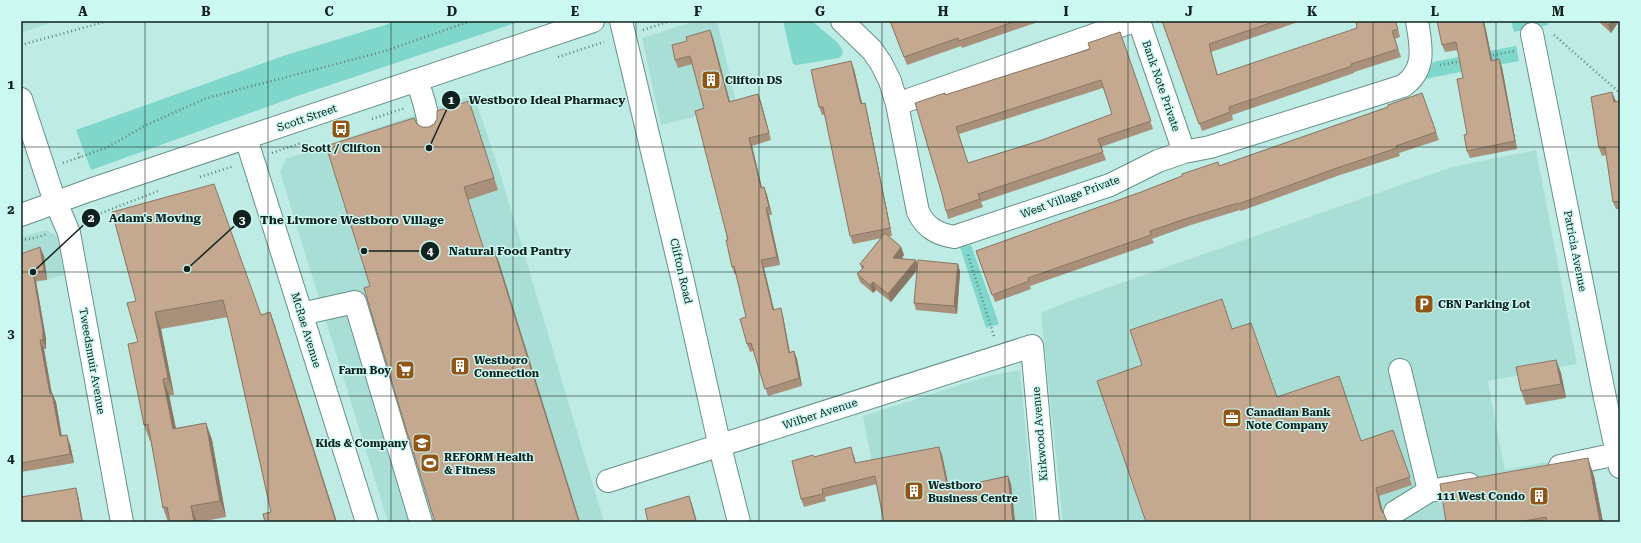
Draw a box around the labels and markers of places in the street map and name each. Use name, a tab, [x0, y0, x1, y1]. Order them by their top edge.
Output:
building icon: Clifton DS	[700, 69, 722, 91]
place label: Clifton DS	[725, 74, 782, 87]
callout: Westboro Ideal Pharmacy	[441, 88, 634, 112]
bus stop icon: Scott / Clifton	[330, 118, 352, 140]
place label: Scott / Clifton	[301, 142, 381, 155]
callout: Adam's Moving	[81, 206, 209, 230]
callout: The Livmore Westboro Village	[232, 207, 452, 231]
callout: Natural Food Pantry	[420, 239, 579, 263]
parking icon: CBN Parking Lot	[1413, 293, 1435, 315]
place label: CBN Parking Lot	[1438, 298, 1531, 311]
place label: Westboro Connection	[474, 354, 540, 380]
building icon: Westboro Connection	[449, 355, 471, 377]
supermarket icon: Farm Boy	[394, 359, 416, 381]
place label: Farm Boy	[338, 364, 391, 377]
place label: Canadian Bank Note Company	[1246, 406, 1331, 432]
office icon: Canadian Bank Note Company	[1221, 407, 1243, 429]
school or university icon: Kids & Company	[411, 432, 433, 454]
place label: Kids & Company	[315, 437, 408, 450]
place label: REFORM Health & Fitness	[444, 451, 534, 477]
sports icon: REFORM Health & Fitness	[419, 452, 441, 474]
place label: Westboro Business Centre	[928, 479, 1019, 505]
building icon: Westboro Business Centre	[903, 480, 925, 502]
building icon: 111 West Condo	[1528, 485, 1550, 507]
place label: 111 West Condo	[1437, 490, 1525, 503]

